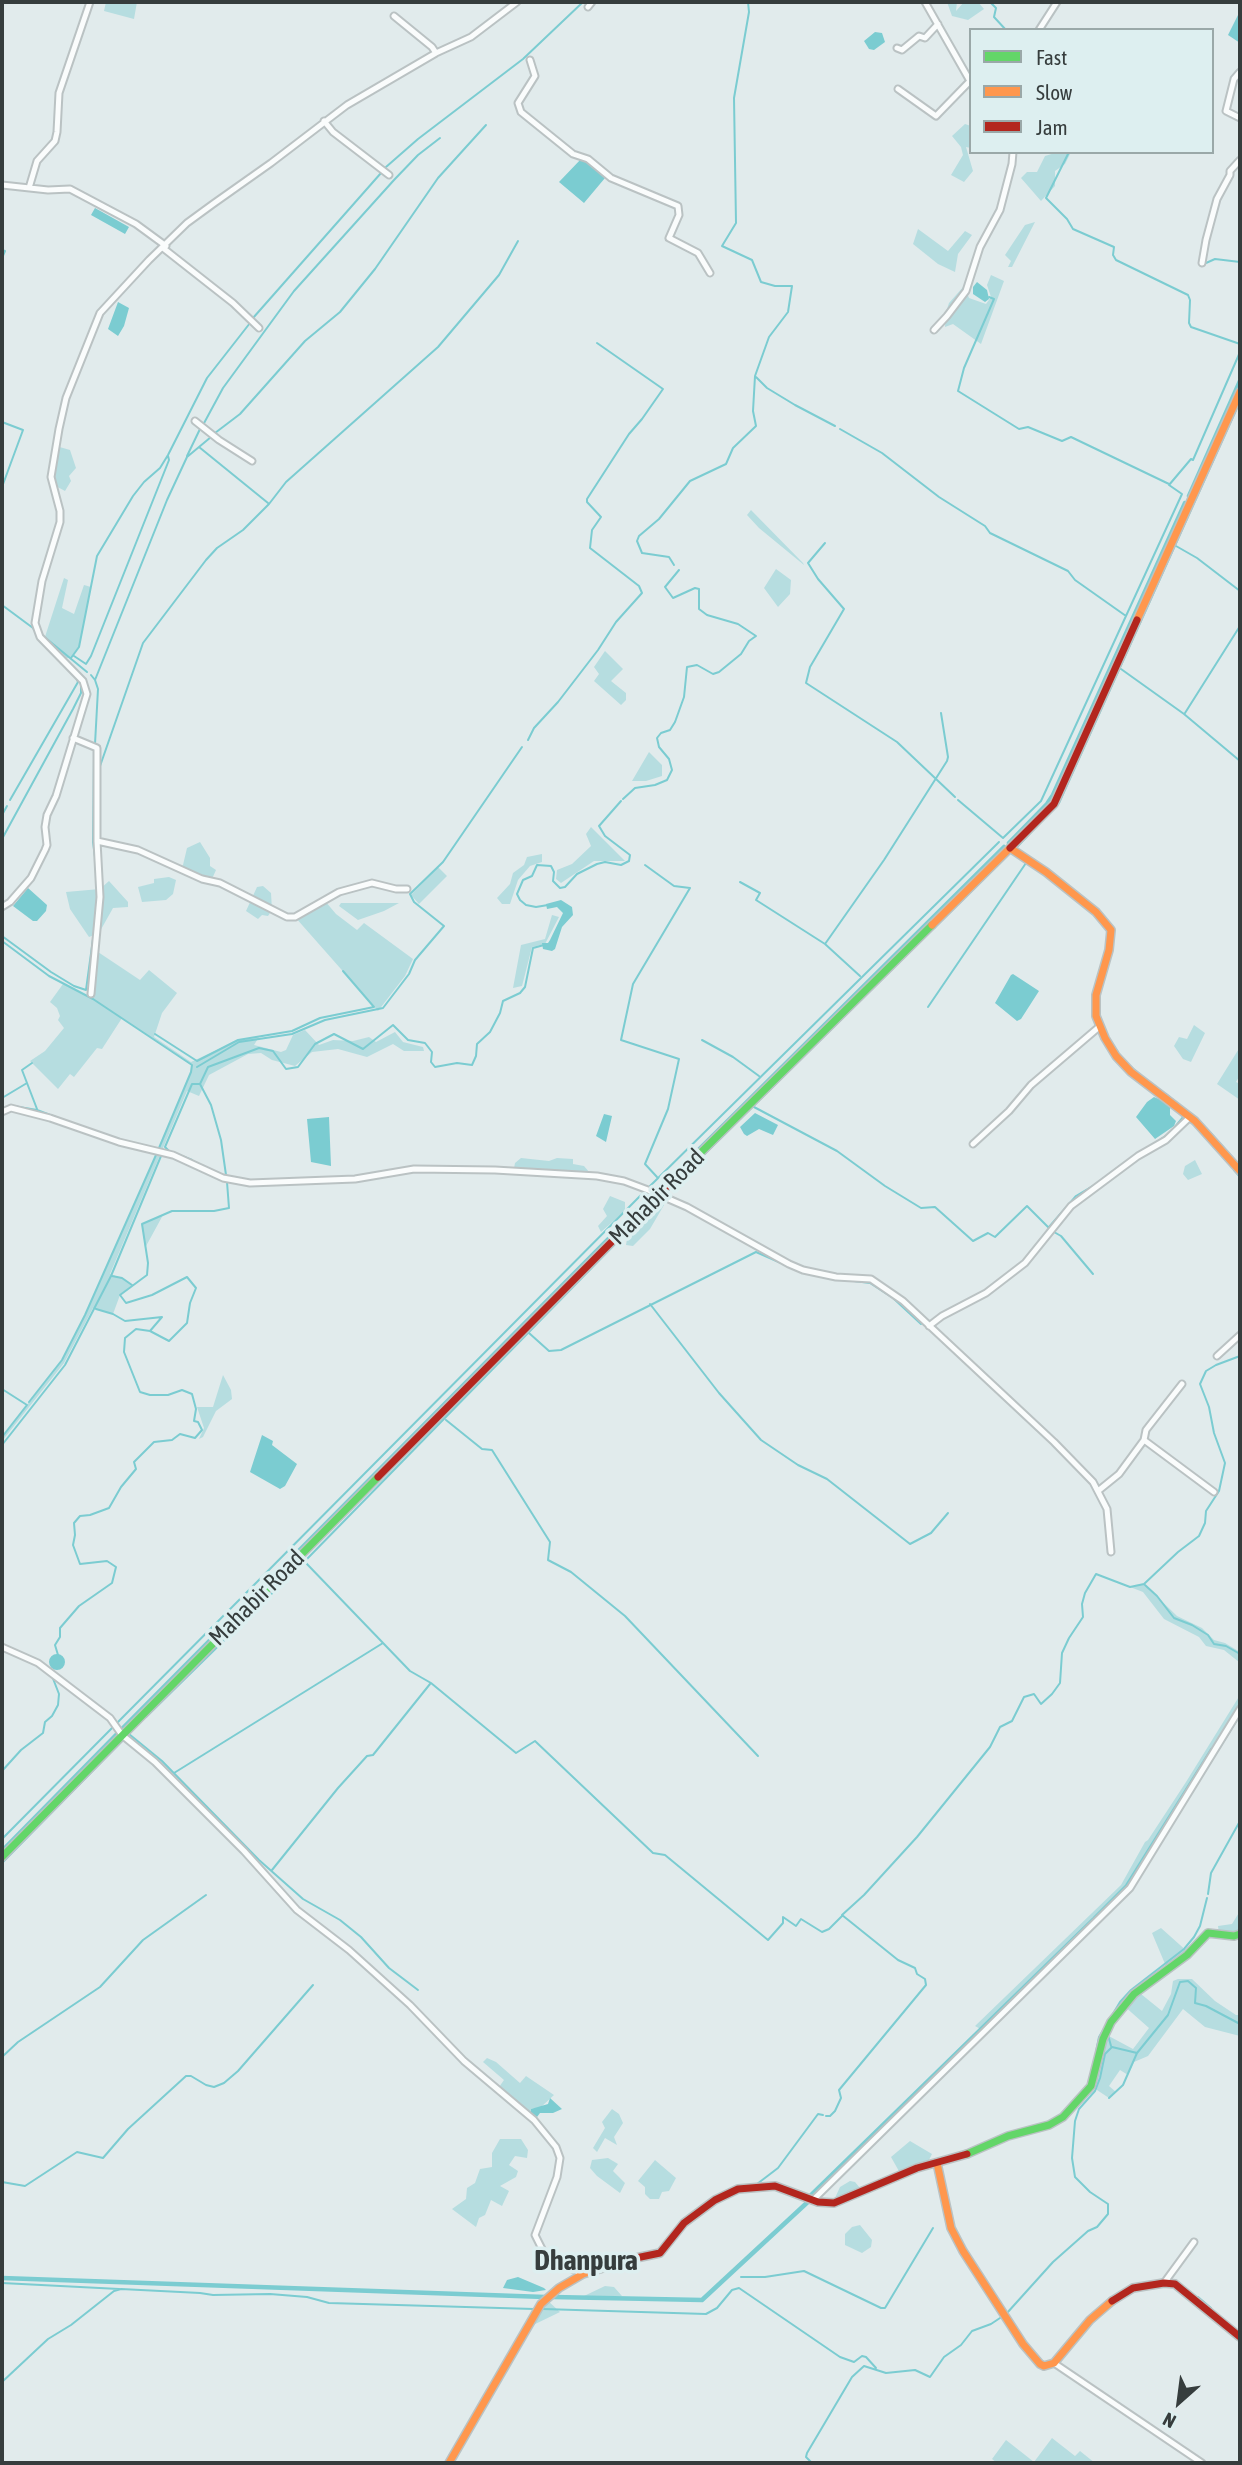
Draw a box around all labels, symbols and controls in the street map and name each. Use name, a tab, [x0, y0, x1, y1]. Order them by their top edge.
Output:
legend	[969, 28, 1214, 154]
text: Fast	[1036, 45, 1067, 69]
text: Slow	[1036, 80, 1072, 104]
text: Jam	[1036, 115, 1068, 139]
street label: Mahabir Road	[603, 1143, 711, 1251]
street label: Mahabir Road	[203, 1544, 311, 1652]
district label: Dhanpura	[534, 2244, 638, 2278]
north arrow	[1144, 2367, 1214, 2437]
text: N	[1159, 2408, 1179, 2433]

